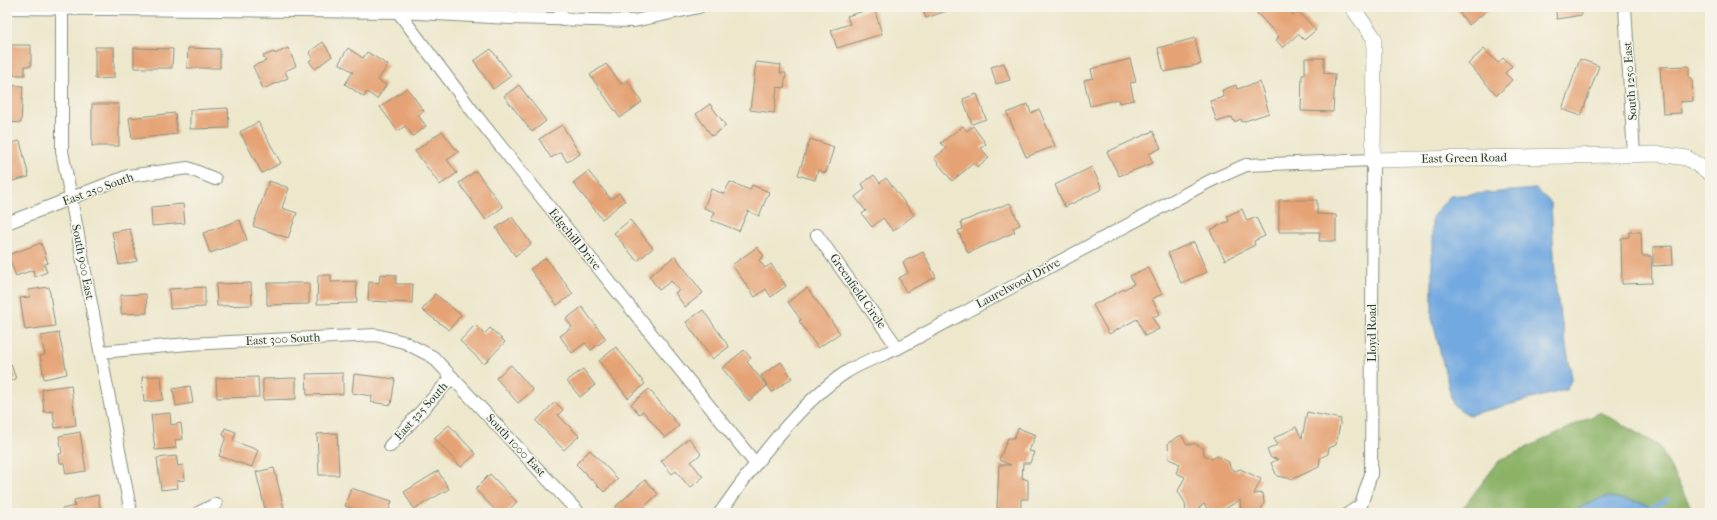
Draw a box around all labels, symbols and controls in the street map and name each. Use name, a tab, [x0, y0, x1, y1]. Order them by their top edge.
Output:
street label: South 1250 East	[1620, 40, 1640, 121]
street label: East Green Road	[1421, 150, 1507, 166]
street label: East 250 South	[61, 170, 136, 208]
street label: Edgehill Drive	[546, 205, 604, 273]
street label: South 900 East	[69, 223, 97, 301]
street label: Greenfield Circle	[827, 251, 889, 331]
street label: Laurelwood Drive	[974, 255, 1062, 311]
street label: Lloyd Road	[1365, 304, 1379, 362]
street label: East 300 South	[245, 330, 321, 348]
street label: East 325 South	[391, 379, 451, 443]
street label: South 1000 East	[483, 411, 549, 480]

